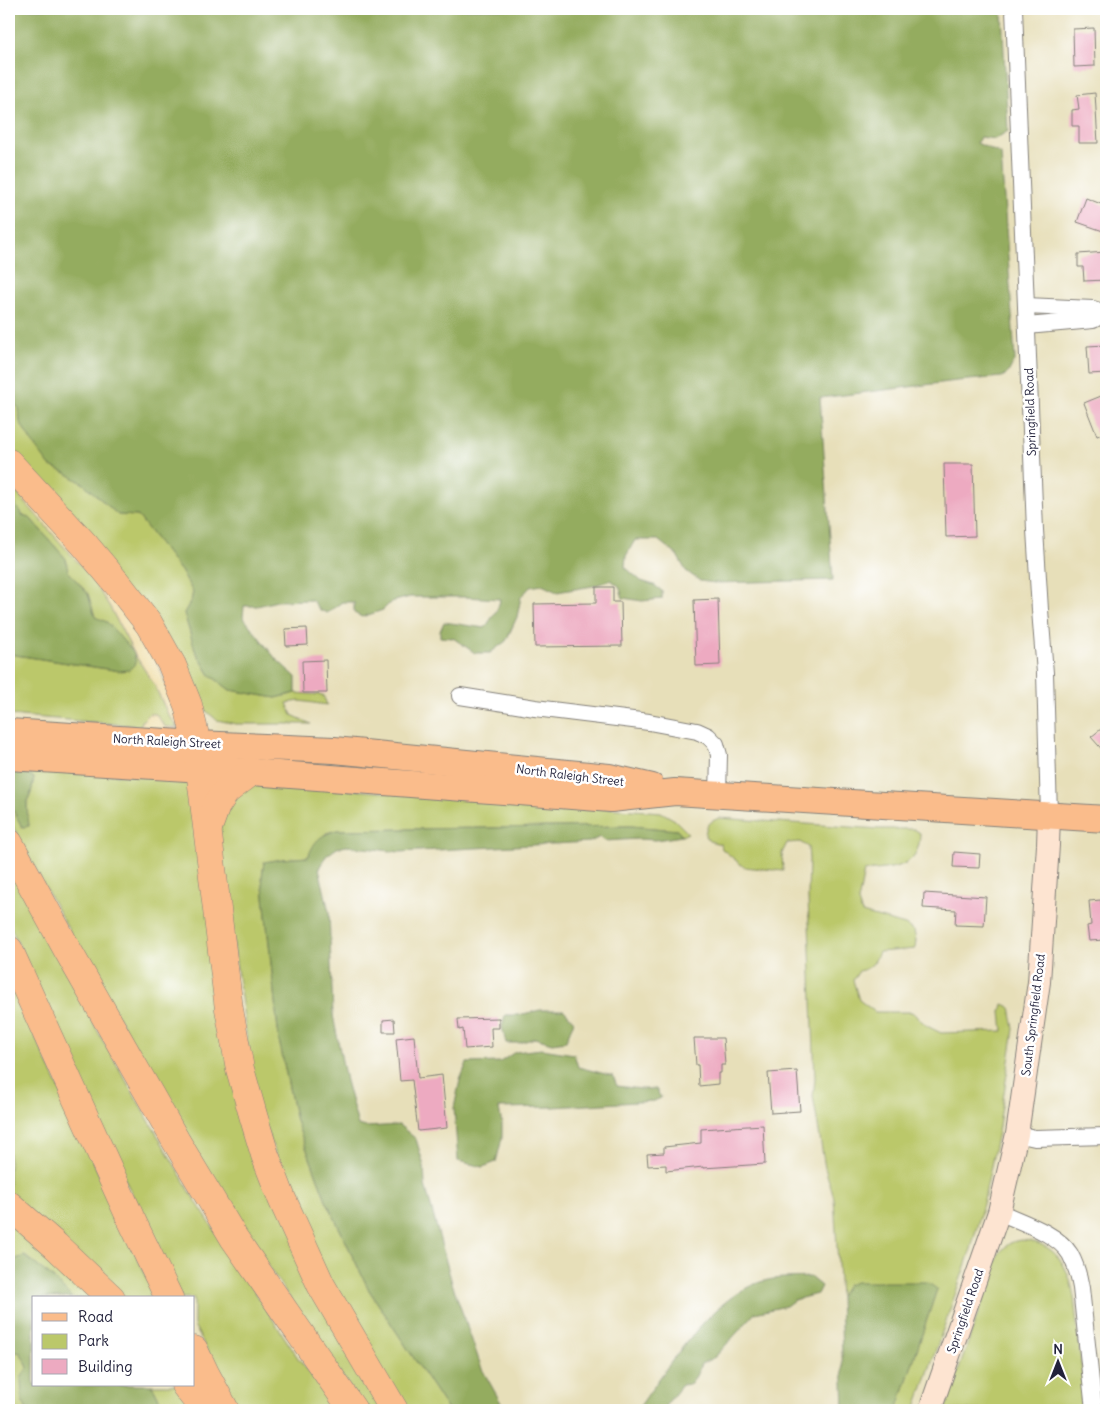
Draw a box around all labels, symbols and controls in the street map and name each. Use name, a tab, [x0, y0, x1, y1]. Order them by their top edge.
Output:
street label: Springfield Road	[1021, 367, 1039, 457]
street label: North Raleigh Street	[112, 731, 222, 751]
street label: North Raleigh Street	[515, 761, 625, 789]
street label: South Springfield Road	[1018, 953, 1048, 1077]
street label: Springfield Road	[943, 1267, 987, 1355]
legend	[32, 1296, 195, 1386]
text: Road	[78, 1307, 113, 1326]
text: Park	[78, 1331, 109, 1350]
north arrow	[1032, 1336, 1082, 1386]
text: N	[1053, 1340, 1063, 1358]
text: Building	[78, 1357, 133, 1376]

